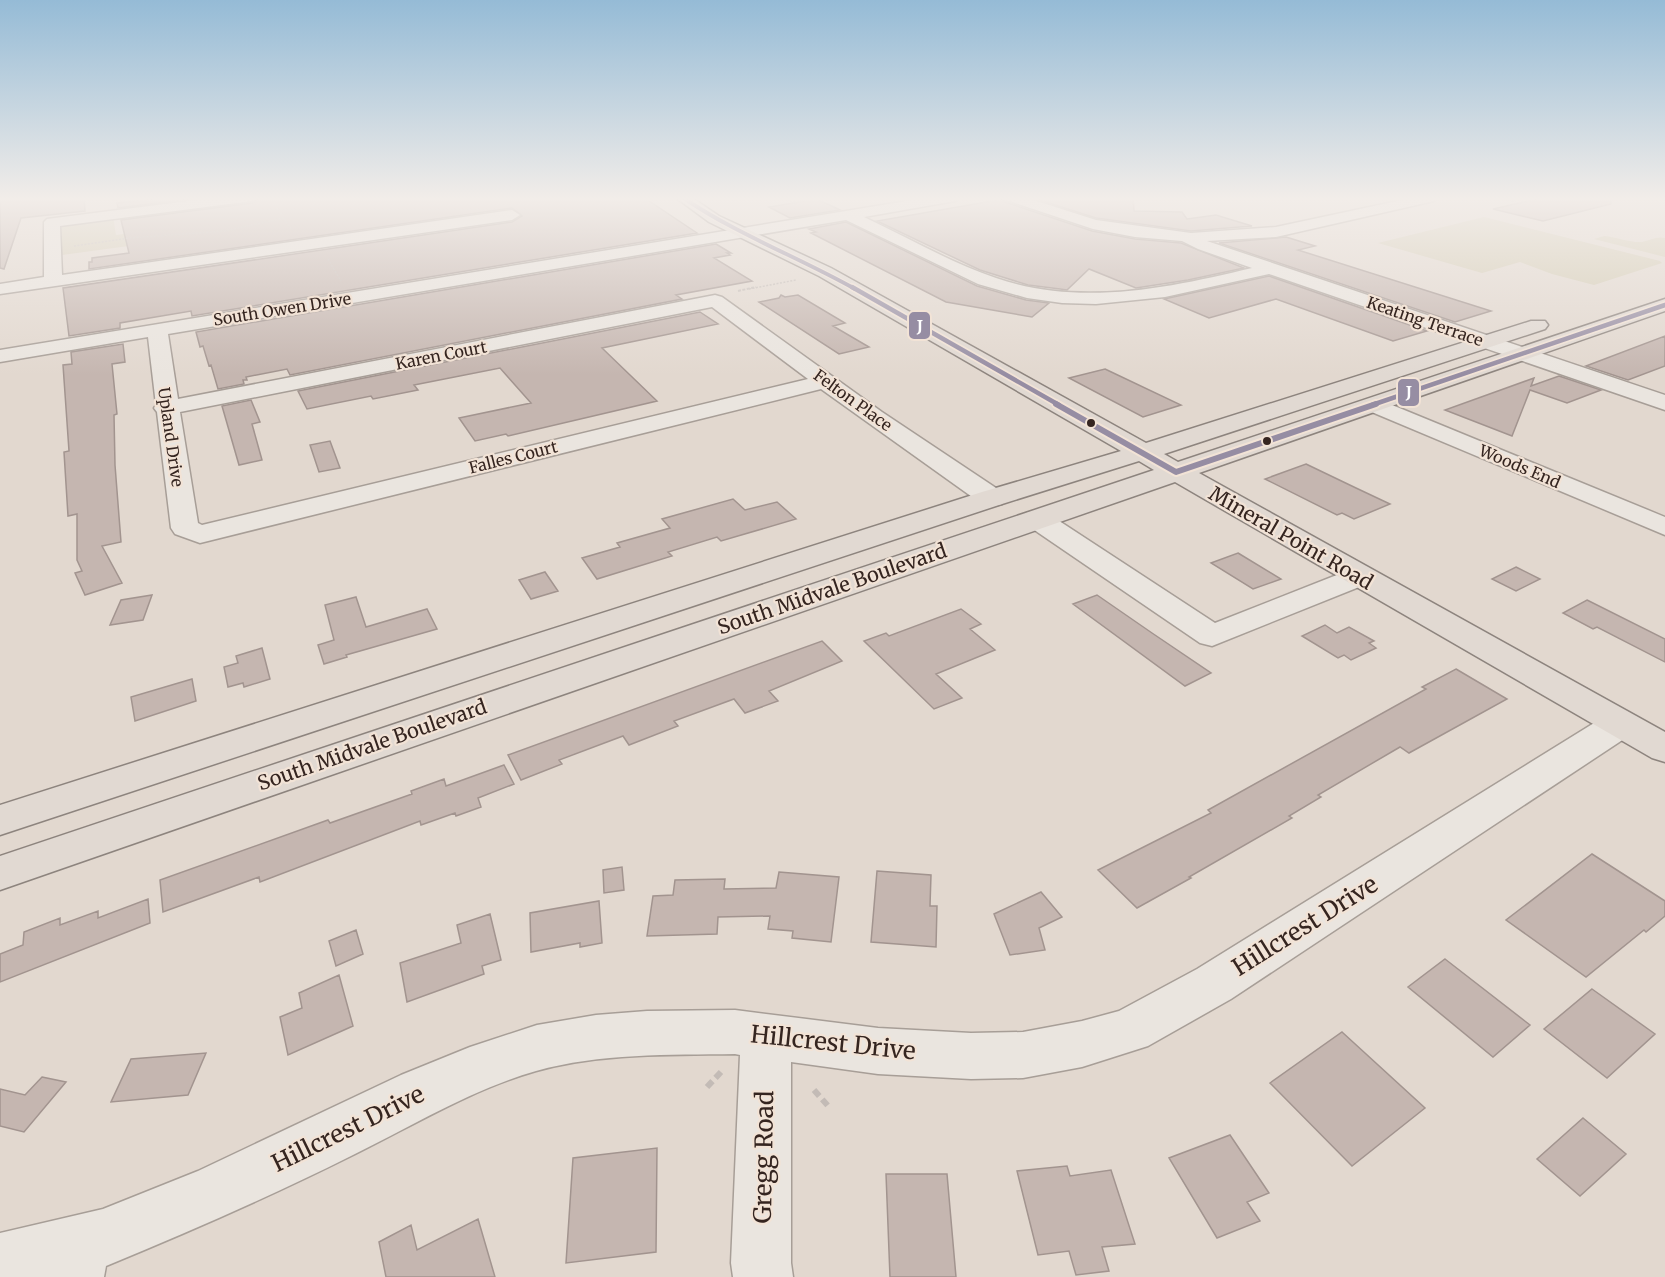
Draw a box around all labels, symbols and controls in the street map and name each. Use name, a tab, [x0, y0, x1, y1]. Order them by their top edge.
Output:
street label: South Owen Drive	[212, 288, 352, 330]
street label: Keating Terrace	[1364, 292, 1486, 350]
line badge: J	[908, 311, 931, 340]
text: J	[916, 316, 923, 336]
street label: Karen Court	[394, 336, 489, 374]
street label: Felton Place	[810, 365, 896, 435]
line badge: J	[1397, 378, 1420, 407]
text: J	[1405, 382, 1412, 402]
street label: Upland Drive	[154, 386, 188, 488]
unlabelled marker	[1085, 417, 1097, 429]
unlabelled marker	[1261, 435, 1273, 447]
street label: Falles Court	[467, 436, 560, 478]
street label: Woods End	[1475, 440, 1564, 492]
street label: Mineral Point Road	[1205, 480, 1378, 595]
street label: South Midvale Boulevard	[714, 538, 950, 640]
street label: South Midvale Boulevard	[254, 694, 490, 796]
street label: Hillcrest Drive	[1226, 868, 1383, 983]
street label: Hillcrest Drive	[749, 1018, 917, 1067]
street label: Hillcrest Drive	[266, 1078, 429, 1179]
street label: Gregg Road	[747, 1090, 780, 1224]

